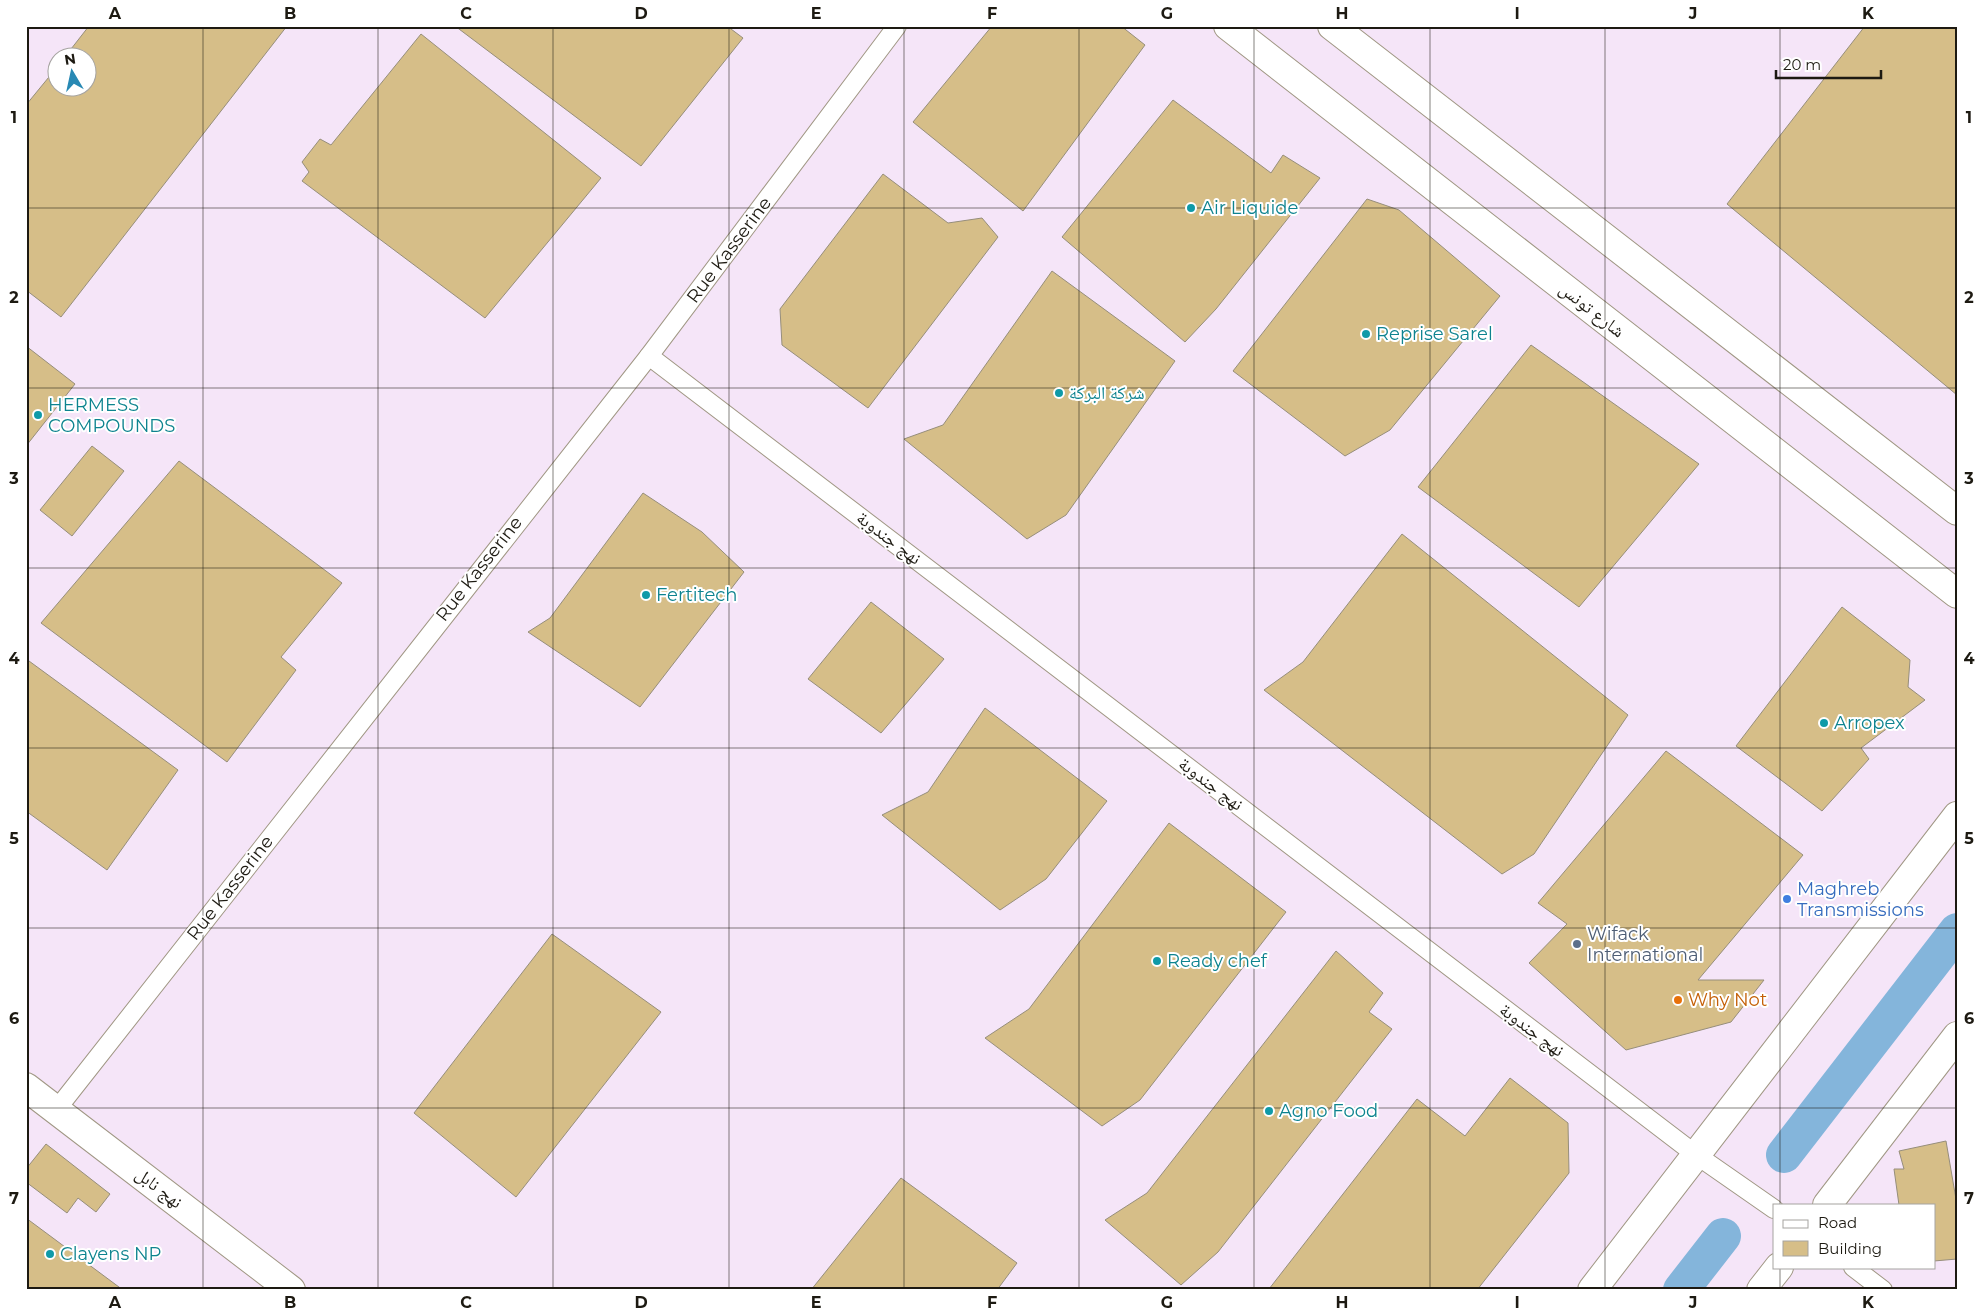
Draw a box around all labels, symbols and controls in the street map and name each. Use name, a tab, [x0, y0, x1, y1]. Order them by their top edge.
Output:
text: A	[108, 4, 122, 23]
text: B	[284, 4, 296, 23]
text: C	[460, 4, 472, 23]
text: D	[634, 4, 648, 23]
text: E	[811, 4, 821, 23]
text: F	[987, 4, 997, 23]
text: G	[1161, 4, 1173, 23]
text: H	[1336, 4, 1348, 23]
text: I	[1514, 4, 1520, 23]
text: J	[1688, 4, 1697, 23]
text: K	[1862, 4, 1875, 23]
north arrow	[48, 48, 98, 98]
scale bar	[1776, 48, 1880, 80]
text: N	[63, 49, 77, 69]
text: 20 m	[1783, 55, 1821, 74]
text: 1	[11, 108, 17, 127]
text: 1	[1966, 108, 1972, 127]
street label: Rue Kasserine	[682, 192, 776, 307]
place label: Air Liquide	[1201, 197, 1298, 219]
marker: Air Liquide	[1185, 202, 1197, 214]
street label: شارع تونس	[1555, 278, 1629, 342]
text: 2	[9, 288, 19, 307]
text: 2	[1964, 288, 1974, 307]
place label: Reprise Sarel	[1376, 323, 1493, 345]
marker: Reprise Sarel	[1360, 328, 1372, 340]
place label: شركة البركة	[1069, 382, 1145, 404]
marker: شركة البركة	[1053, 387, 1065, 399]
place label: HERMESS COMPOUNDS	[48, 394, 175, 437]
marker: HERMESS COMPOUNDS	[32, 409, 44, 421]
text: 3	[8, 469, 19, 488]
text: 3	[1963, 469, 1974, 488]
street label: نهج جندوبة	[852, 507, 926, 570]
street label: Rue Kasserine	[431, 512, 527, 626]
place label: Fertitech	[656, 584, 737, 606]
marker: Fertitech	[640, 589, 652, 601]
text: 4	[8, 649, 20, 668]
text: 4	[1963, 649, 1975, 668]
place label: Arropex	[1834, 712, 1905, 734]
marker: Arropex	[1818, 717, 1830, 729]
street label: نهج جندوبة	[1174, 753, 1248, 816]
text: 5	[9, 829, 19, 848]
text: 5	[1964, 829, 1974, 848]
street label: Rue Kasserine	[182, 831, 278, 945]
place label: Maghreb Transmissions	[1797, 878, 1924, 921]
marker: Maghreb Transmissions	[1781, 893, 1793, 905]
place label: Wifack International	[1587, 923, 1703, 966]
marker: Wifack International	[1571, 938, 1583, 950]
place label: Ready chef	[1167, 950, 1268, 972]
marker: Ready chef	[1151, 955, 1163, 967]
place label: Why Not	[1688, 989, 1767, 1011]
marker: Why Not	[1672, 994, 1684, 1006]
street label: نهج جندوبة	[1495, 999, 1569, 1062]
text: 6	[9, 1009, 19, 1028]
text: 6	[1964, 1009, 1974, 1028]
place label: Agno Food	[1279, 1100, 1378, 1122]
marker: Agno Food	[1263, 1105, 1275, 1117]
street label: نهج نابل	[130, 1163, 187, 1214]
text: 7	[9, 1189, 19, 1208]
text: 7	[1964, 1189, 1974, 1208]
legend	[1773, 1204, 1936, 1268]
text: Road	[1818, 1213, 1857, 1232]
text: Building	[1818, 1239, 1882, 1258]
place label: Clayens NP	[60, 1243, 161, 1265]
marker: Clayens NP	[44, 1248, 56, 1260]
text: A	[108, 1293, 122, 1312]
text: B	[284, 1293, 296, 1312]
text: C	[460, 1293, 472, 1312]
text: D	[634, 1293, 648, 1312]
text: E	[811, 1293, 821, 1312]
text: F	[987, 1293, 997, 1312]
text: G	[1161, 1293, 1173, 1312]
text: H	[1336, 1293, 1348, 1312]
text: I	[1514, 1293, 1520, 1312]
text: J	[1688, 1293, 1697, 1312]
text: K	[1862, 1293, 1875, 1312]

